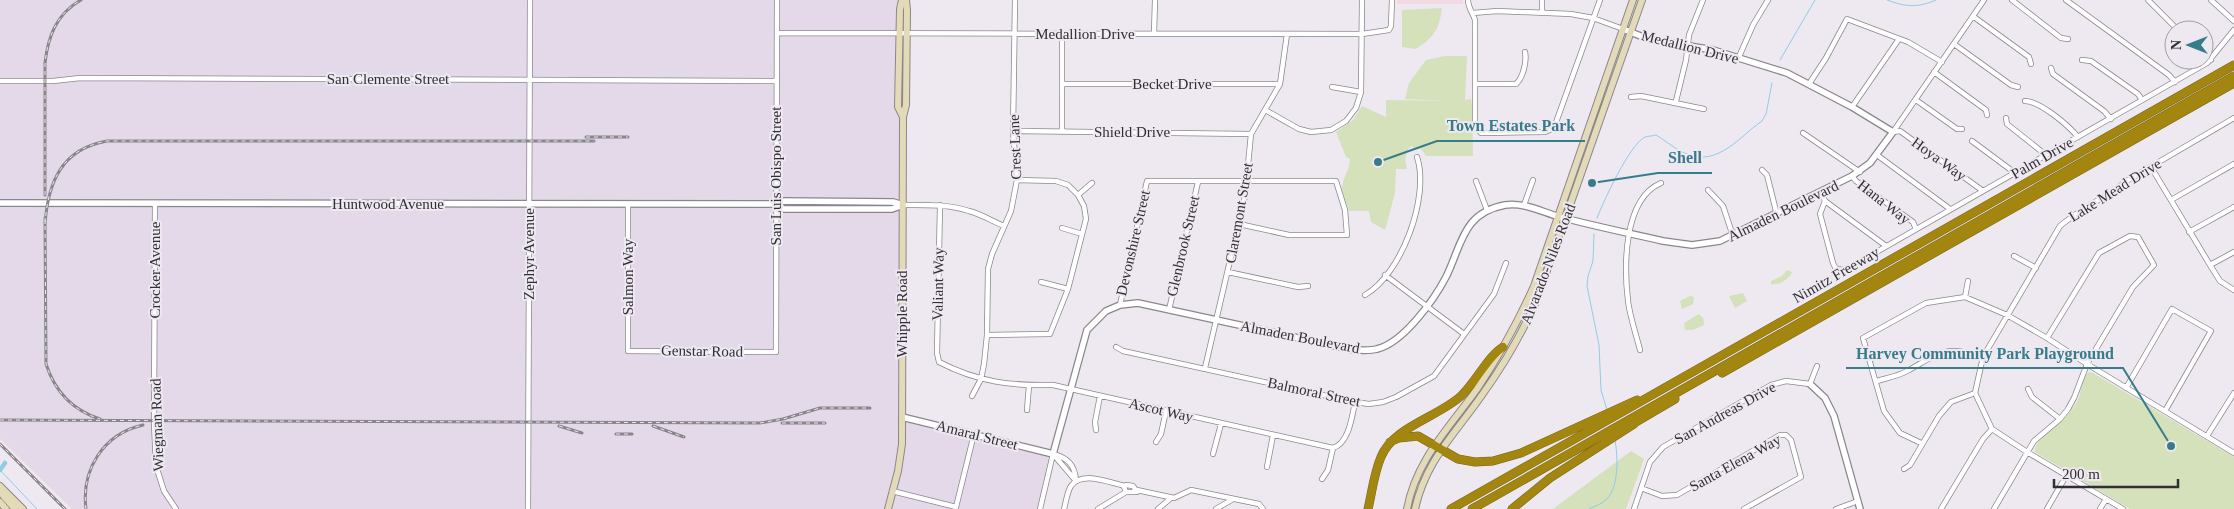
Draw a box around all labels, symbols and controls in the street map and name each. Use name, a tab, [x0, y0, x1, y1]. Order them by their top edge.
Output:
north arrow	[2164, 20, 2214, 70]
street label: Medallion Drive	[1035, 26, 1135, 42]
street label: Medallion Drive	[1640, 27, 1741, 67]
text: N	[2169, 40, 2184, 50]
street label: San Clemente Street	[327, 71, 450, 87]
street label: Becket Drive	[1132, 76, 1212, 92]
street label: San Luis Obispo Street	[768, 106, 784, 245]
callout: Town Estates Park	[1437, 110, 1585, 141]
street label: Crest Lane	[1006, 114, 1024, 180]
text: Town Estates Park	[1447, 117, 1575, 134]
street label: Shield Drive	[1094, 124, 1170, 140]
street label: Hoya Way	[1909, 134, 1970, 184]
street label: Palm Drive	[2008, 134, 2076, 182]
callout: Shell	[1658, 142, 1712, 173]
text: Shell	[1668, 149, 1702, 166]
street label: Lake Mead Drive	[2066, 155, 2164, 225]
street label: Claremont Street	[1222, 161, 1256, 265]
street label: Almaden Boulevard	[1725, 177, 1841, 245]
street label: Hana Way	[1855, 177, 1914, 228]
street label: Devonshire Street	[1113, 188, 1153, 297]
street label: Glenbrook Street	[1164, 193, 1203, 298]
street label: Huntwood Avenue	[332, 196, 444, 212]
street label: Alvarado-Niles Road	[1518, 201, 1579, 327]
street label: Zephyr Avenue	[521, 208, 537, 300]
street label: Crocker Avenue	[147, 221, 163, 318]
street label: Salmon Way	[620, 238, 636, 315]
street label: Nimitz Freeway	[1790, 244, 1882, 306]
street label: Valiant Way	[929, 247, 947, 321]
street label: Whipple Road	[894, 270, 910, 358]
street label: Almaden Boulevard	[1239, 318, 1362, 357]
callout: Harvey Community Park Playground	[1846, 337, 2123, 368]
street label: Genstar Road	[661, 342, 744, 360]
text: Harvey Community Park Playground	[1856, 345, 2114, 363]
street label: Balmoral Street	[1266, 374, 1363, 410]
street label: Wiegman Road	[147, 378, 167, 472]
street label: San Andreas Drive	[1672, 378, 1779, 447]
street label: Ascot Way	[1127, 395, 1195, 425]
street label: Amaral Street	[934, 417, 1020, 453]
street label: Santa Elena Way	[1687, 431, 1784, 495]
scale bar	[2054, 456, 2178, 488]
text: 200 m	[2062, 466, 2100, 482]

